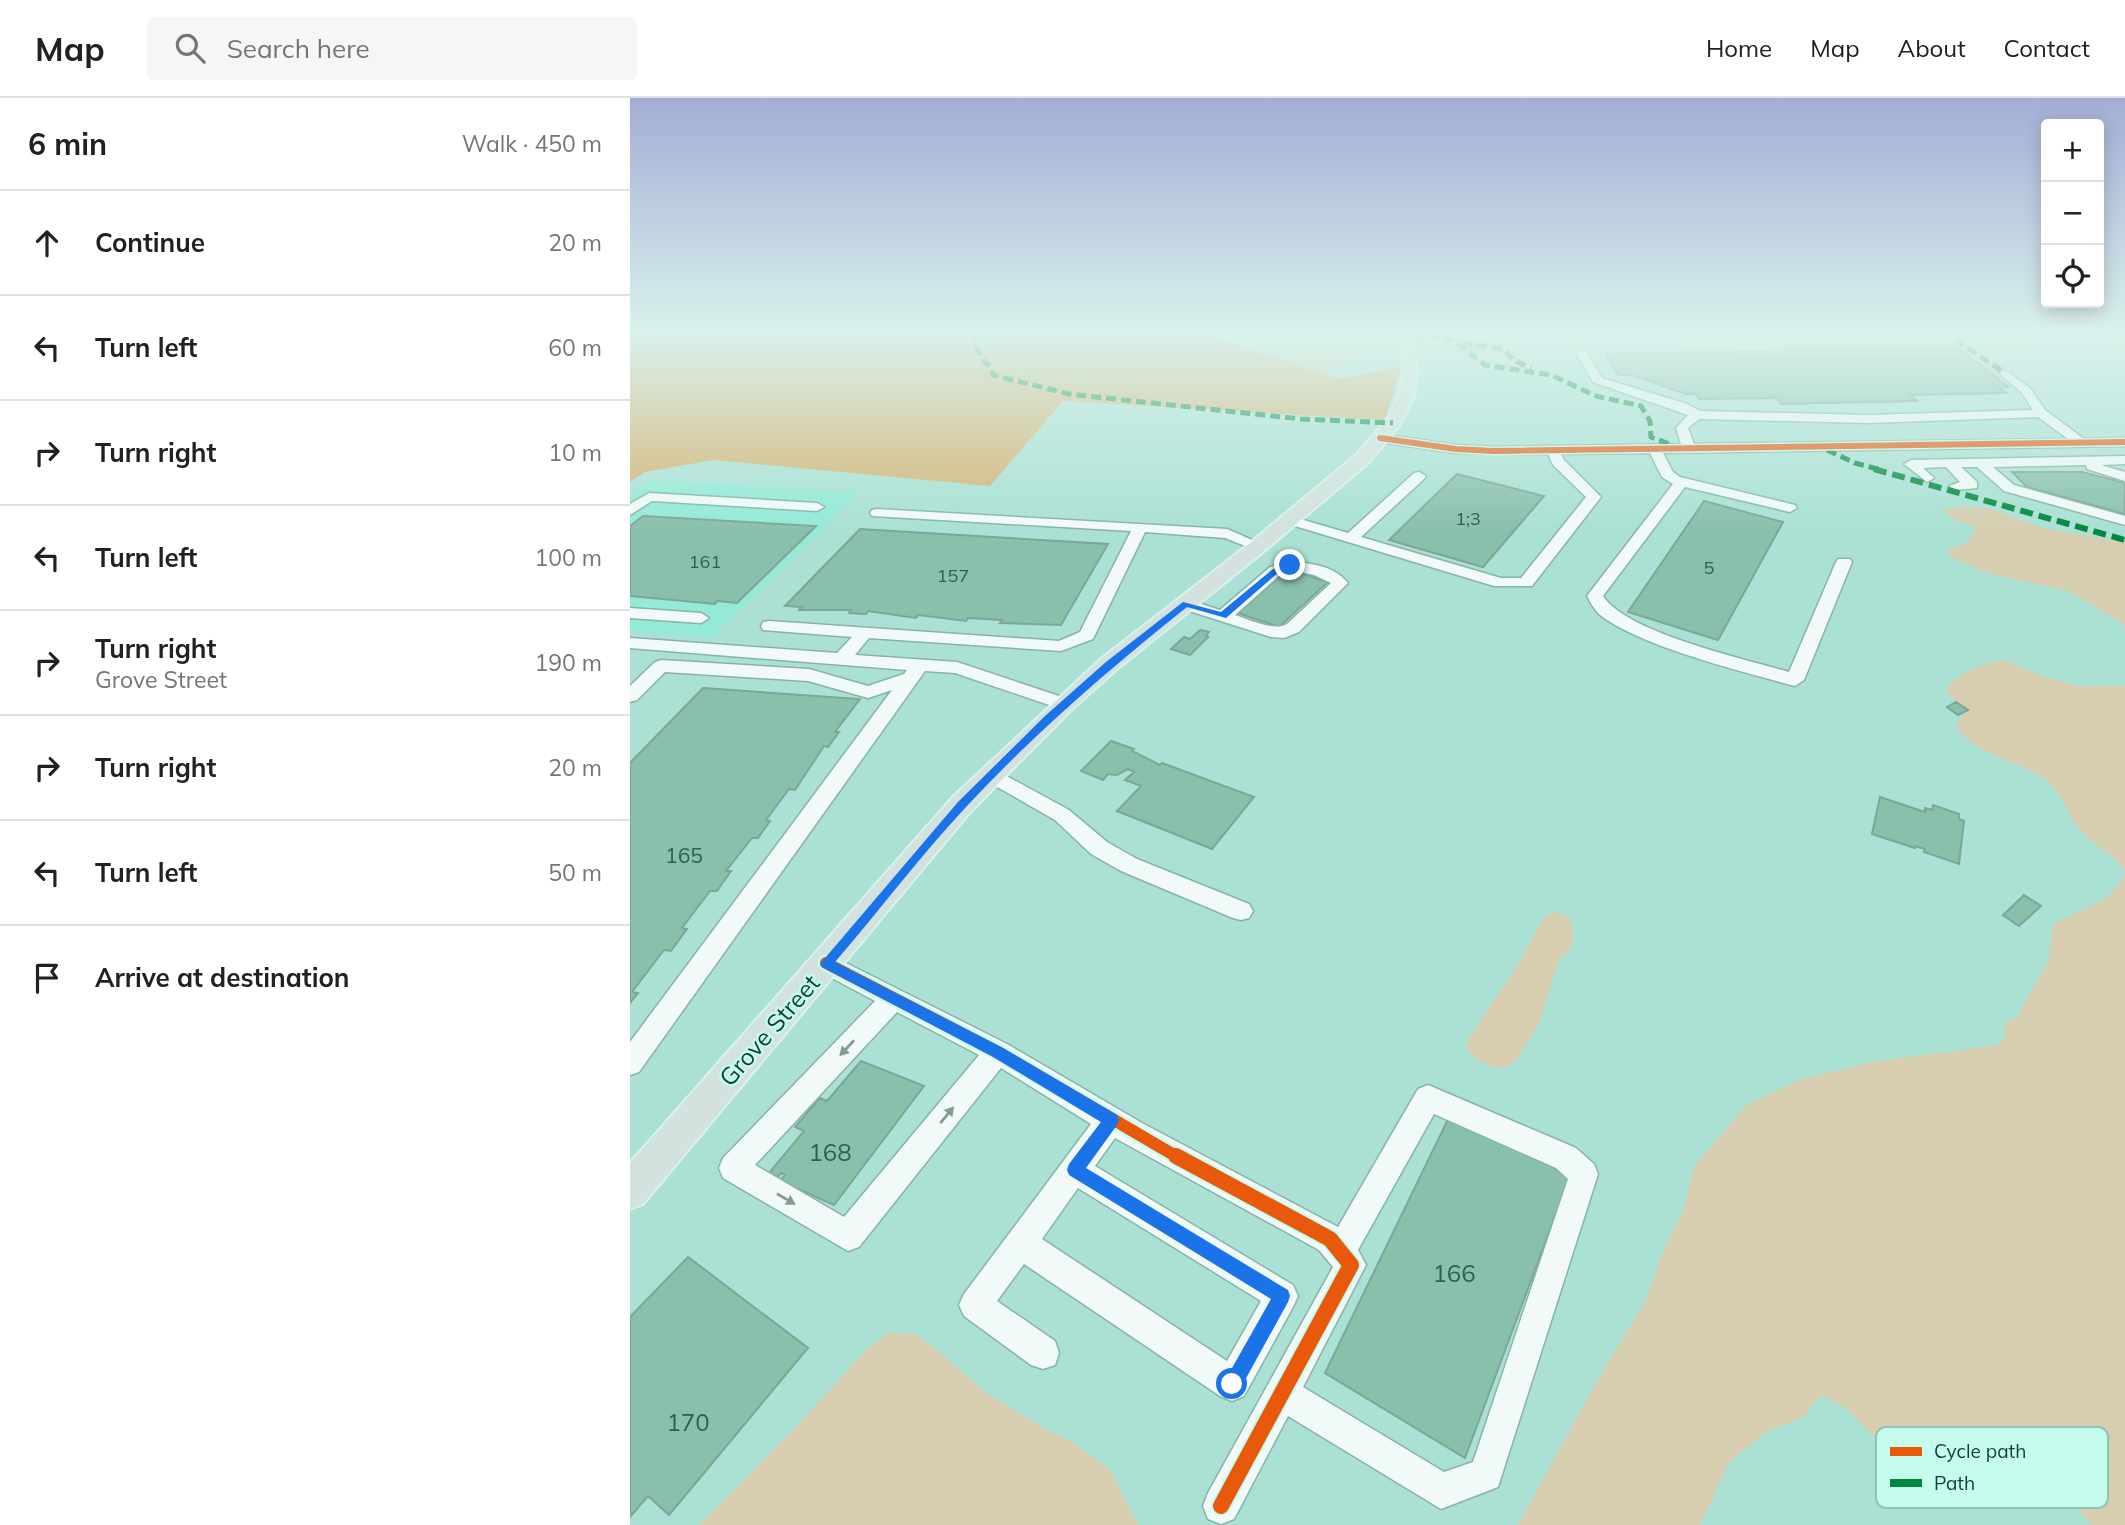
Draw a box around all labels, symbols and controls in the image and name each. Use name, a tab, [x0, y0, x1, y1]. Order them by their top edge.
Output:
search box	[147, 17, 637, 80]
text: Map	[35, 28, 105, 69]
icon: search	[171, 29, 209, 67]
text: Search here	[227, 32, 370, 65]
text: Home	[1706, 33, 1772, 63]
text: Map	[1810, 33, 1860, 63]
text: About	[1898, 33, 1966, 63]
text: Contact	[2004, 33, 2090, 63]
map controls	[2041, 119, 2104, 308]
button: +	[2041, 119, 2104, 182]
text: 6 min	[28, 125, 107, 163]
text: Walk · 450 m	[462, 129, 602, 158]
button: −	[2041, 182, 2104, 245]
icon: ahead	[28, 224, 66, 262]
text: Continue	[95, 226, 205, 259]
text: 20 m	[548, 228, 602, 257]
button: locate	[2041, 245, 2104, 308]
icon: left	[28, 329, 66, 367]
text: Turn left	[95, 331, 197, 364]
text: 60 m	[548, 333, 602, 362]
icon: right	[28, 434, 66, 472]
text: Turn right	[95, 436, 216, 469]
text: 10 m	[548, 438, 602, 467]
house number: 1;3	[1455, 507, 1481, 530]
icon: left	[28, 539, 66, 577]
text: Turn left	[95, 541, 197, 574]
text: 100 m	[534, 543, 602, 572]
route end	[1274, 549, 1305, 580]
house number: 161	[689, 550, 721, 573]
house number: 5	[1704, 556, 1715, 579]
house number: 157	[937, 564, 969, 587]
text: Turn right	[95, 632, 216, 665]
icon: right	[28, 644, 66, 682]
text: 190 m	[534, 648, 602, 677]
text: Grove Street	[95, 665, 227, 694]
icon: right	[28, 749, 66, 787]
text: Turn right	[95, 751, 216, 784]
text: 20 m	[548, 753, 602, 782]
house number: 165	[665, 842, 703, 868]
icon: left	[28, 854, 66, 892]
text: Turn left	[95, 856, 197, 889]
text: 50 m	[548, 858, 602, 887]
icon: arrive	[28, 959, 66, 997]
text: Arrive at destination	[95, 961, 350, 994]
street label: Grove Street	[712, 968, 826, 1092]
one-way arrow	[839, 1039, 855, 1056]
one-way arrow	[939, 1107, 954, 1125]
house number: 168	[808, 1137, 852, 1167]
one-way arrow	[777, 1193, 796, 1206]
house number: 166	[1432, 1258, 1476, 1288]
route start	[1216, 1368, 1247, 1399]
house number: 170	[666, 1407, 710, 1437]
legend	[1876, 1427, 2108, 1508]
text: Cycle path	[1934, 1439, 2026, 1463]
text: Path	[1934, 1471, 1975, 1495]

